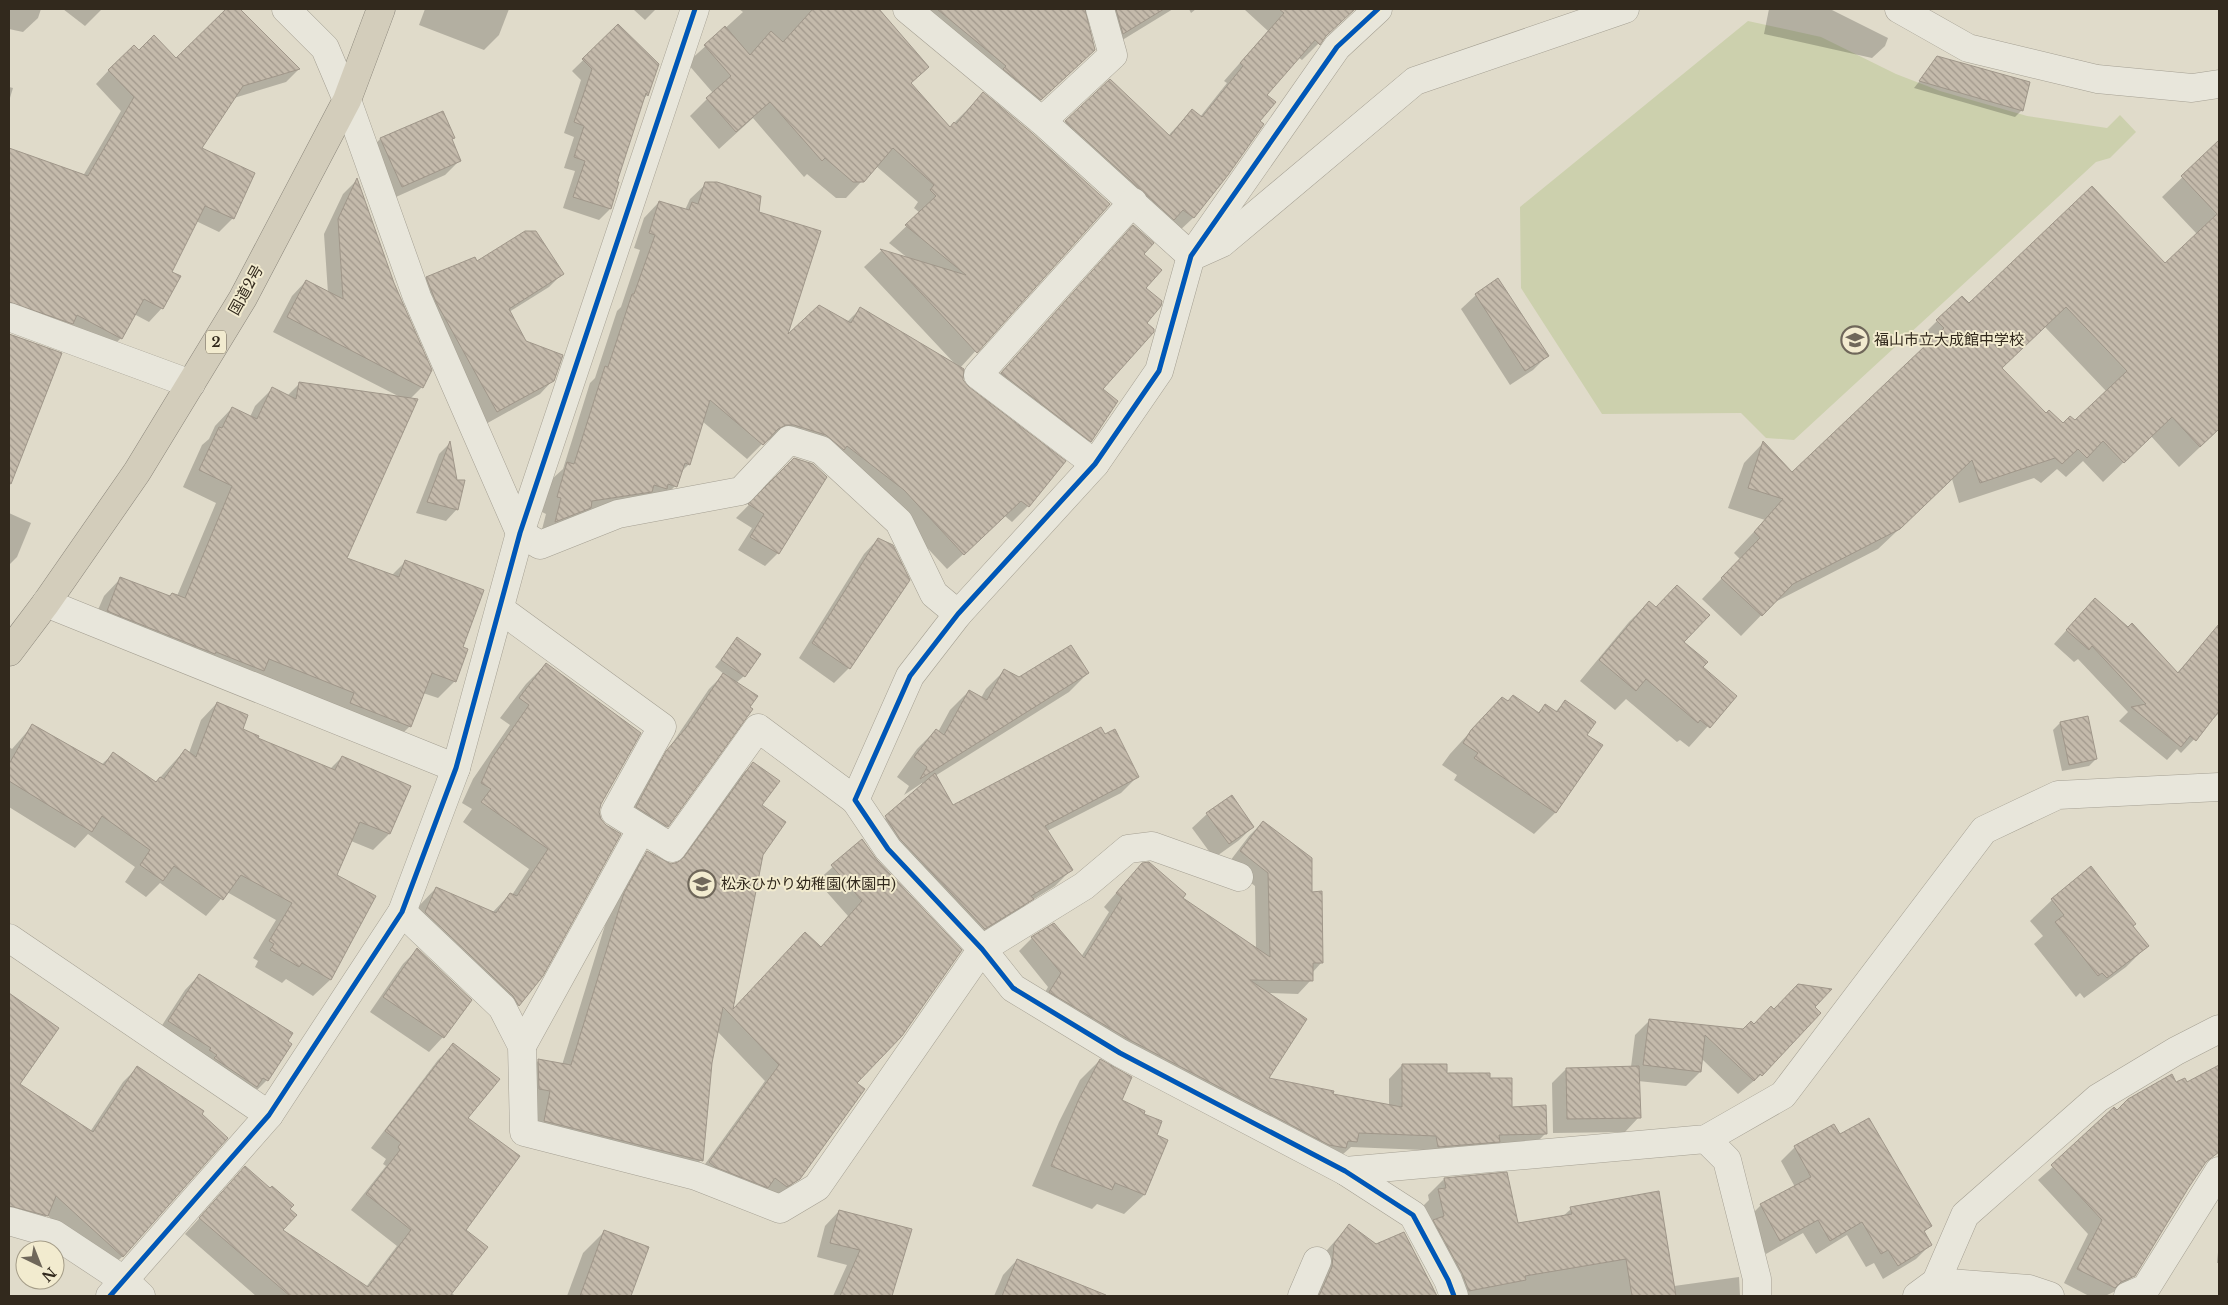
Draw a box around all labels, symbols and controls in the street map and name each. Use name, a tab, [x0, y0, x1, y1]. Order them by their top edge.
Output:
street label: 国道2号	[224, 261, 267, 318]
school or university icon: 福山市立大成館中学校	[1840, 325, 1870, 355]
place label: 福山市立大成館中学校	[1874, 330, 2024, 349]
road number: 2	[206, 331, 226, 354]
school or university icon: 松永ひかり幼稚園(休園中)	[687, 869, 717, 899]
place label: 松永ひかり幼稚園(休園中)	[721, 874, 896, 893]
north arrow	[15, 1240, 65, 1290]
text: N	[38, 1263, 60, 1286]

